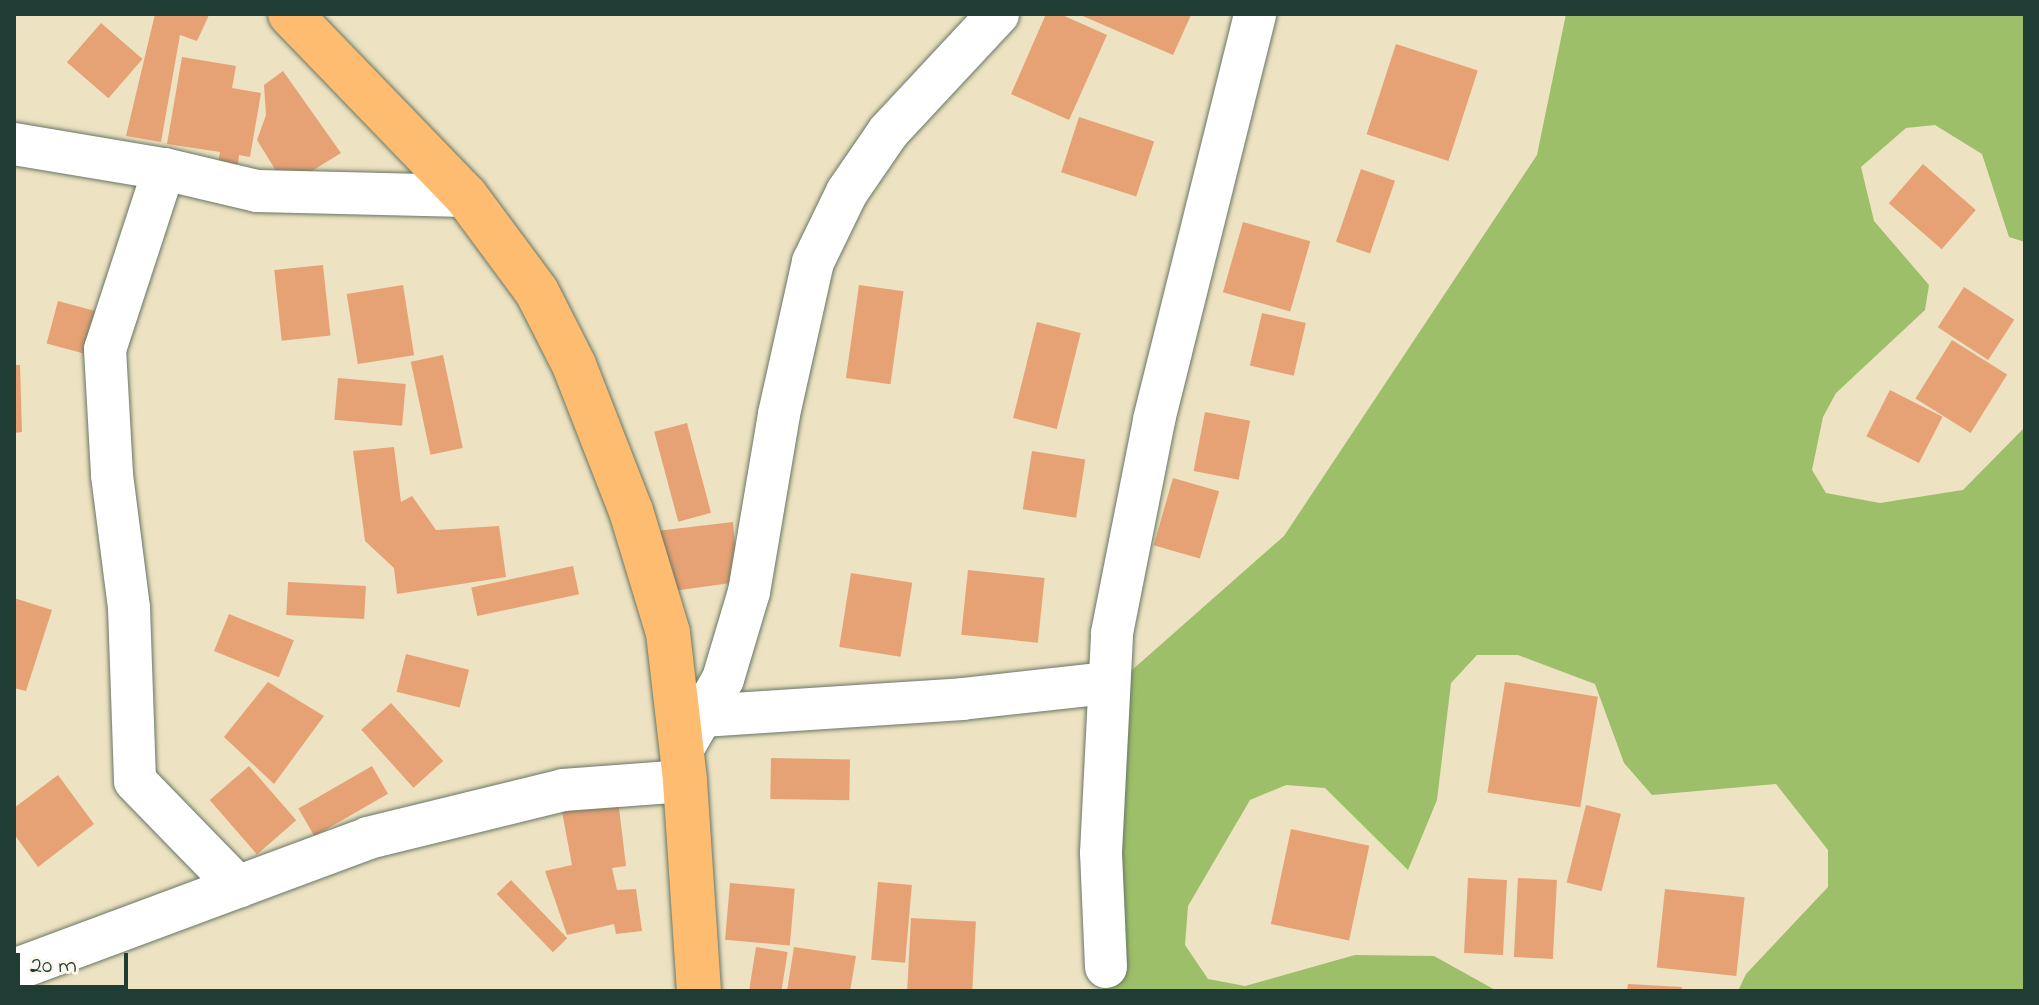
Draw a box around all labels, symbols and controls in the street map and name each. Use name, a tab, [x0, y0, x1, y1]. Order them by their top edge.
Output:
scale bar	[20, 937, 132, 987]
text: 20 m	[30, 949, 77, 984]

